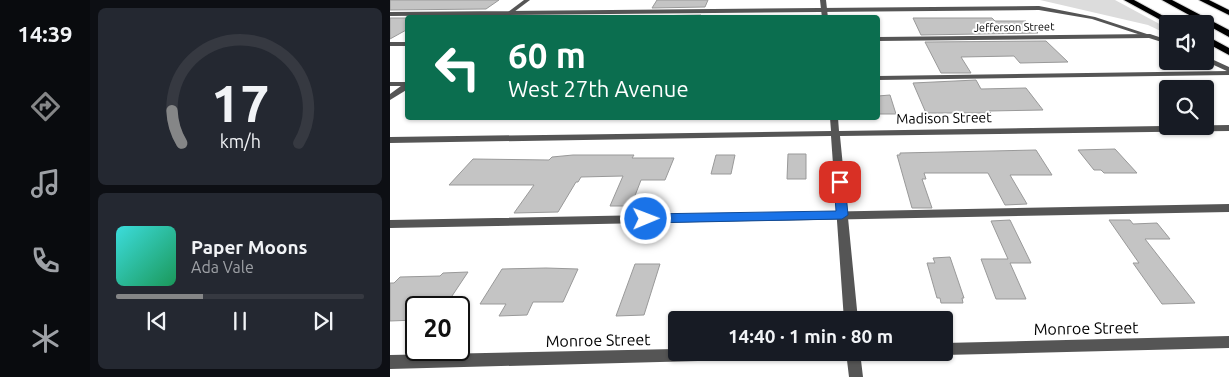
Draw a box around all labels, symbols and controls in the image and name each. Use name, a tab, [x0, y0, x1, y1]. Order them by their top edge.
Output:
map controls	[1159, 15, 1214, 135]
button: sound	[1159, 15, 1214, 70]
street label: Jefferson Street	[973, 20, 1055, 34]
text: 14:39	[17, 21, 73, 46]
icon: left	[425, 35, 490, 100]
text: 60 m	[508, 35, 586, 75]
text: 17	[211, 74, 269, 132]
text: West 27th Avenue	[508, 76, 689, 101]
button: search	[1159, 80, 1214, 135]
icon: directions	[28, 89, 63, 124]
street label: Madison Street	[896, 109, 992, 127]
text: km/h	[219, 131, 261, 151]
pin	[819, 161, 861, 203]
icon: music	[28, 166, 63, 201]
icon: arrive	[826, 168, 854, 196]
position arrow	[619, 192, 671, 244]
text: Paper Moons	[191, 236, 308, 258]
icon: phone	[28, 243, 63, 278]
text: Ada Vale	[191, 258, 254, 276]
speed limit sign: 20	[405, 296, 470, 361]
icon: previous	[143, 307, 171, 335]
icon: pause	[226, 307, 254, 335]
icon: next	[309, 307, 337, 335]
street label: Monroe Street	[1033, 318, 1139, 338]
icon: climate	[28, 321, 63, 356]
text: 14:40 · 1 min · 80 m	[728, 325, 893, 347]
street label: Monroe Street	[545, 330, 651, 350]

